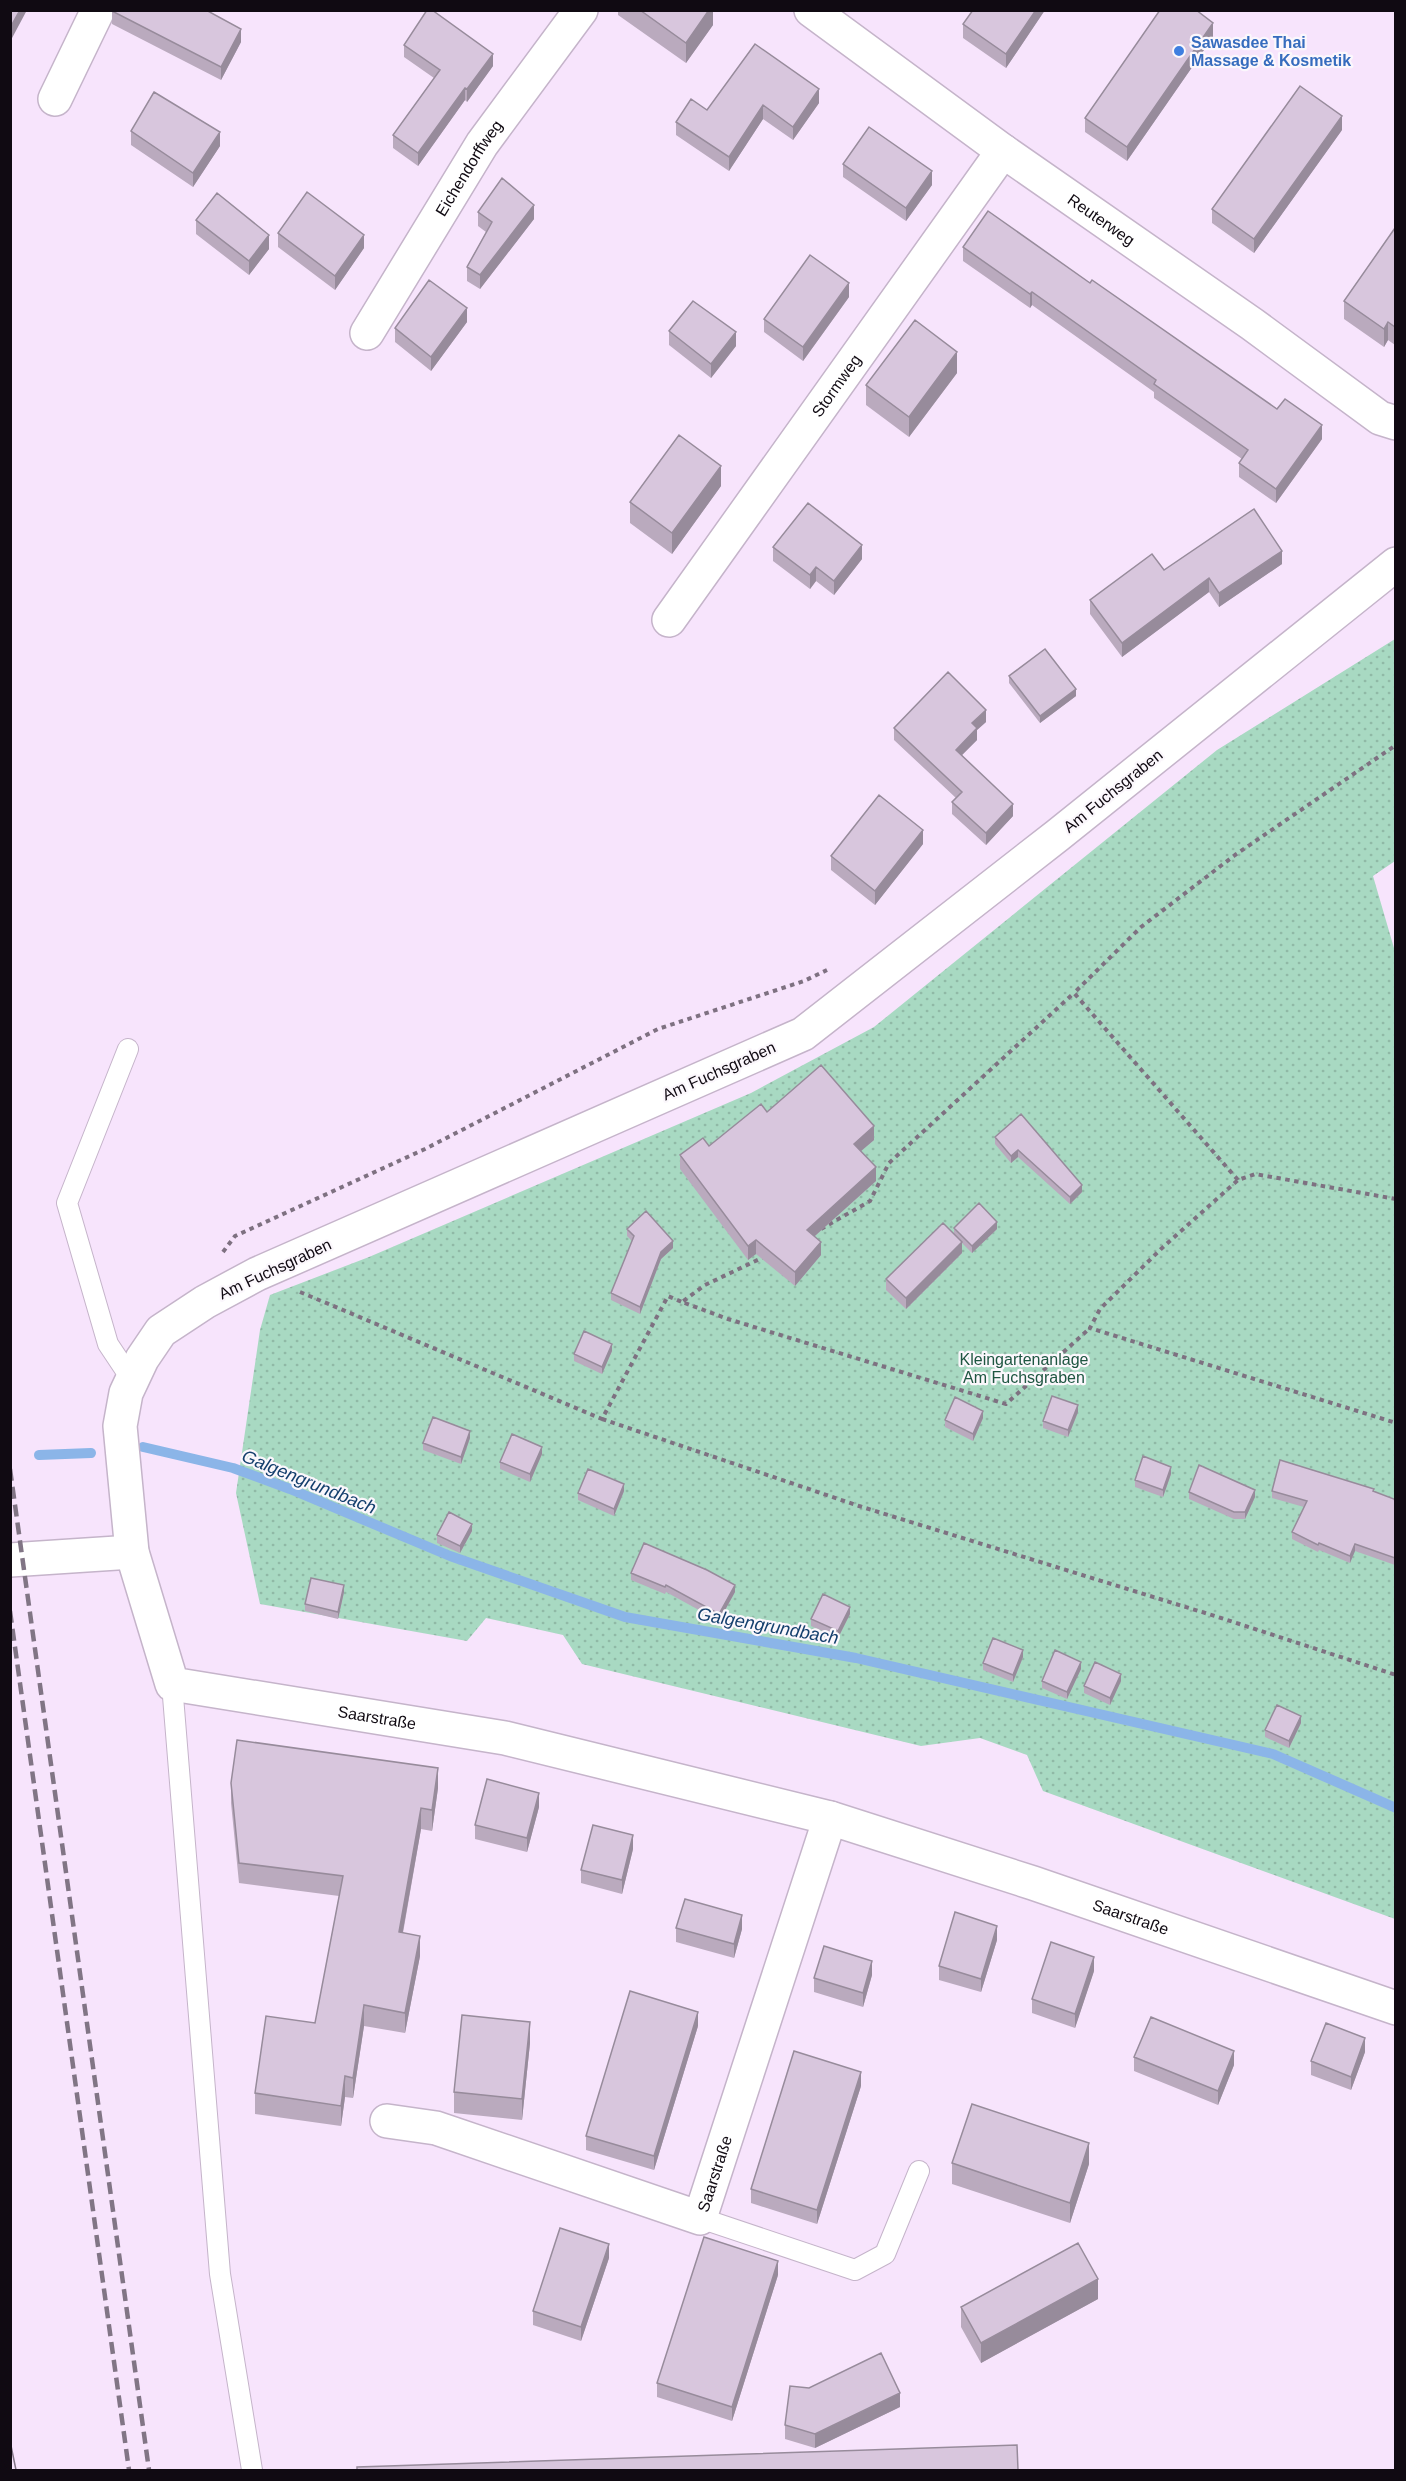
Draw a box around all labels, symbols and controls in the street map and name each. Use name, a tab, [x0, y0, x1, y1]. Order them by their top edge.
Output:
place label: Sawasdee Thai Massage & Kosmetik	[1191, 34, 1351, 69]
marker: Sawasdee Thai Massage & Kosmetik	[1172, 44, 1186, 58]
street label: Eichendorffweg	[432, 117, 505, 219]
street label: Reuterweg	[1065, 190, 1138, 248]
street label: Stormweg	[808, 351, 864, 420]
street label: Am Fuchsgraben	[1060, 746, 1166, 836]
street label: Am Fuchsgraben	[660, 1038, 778, 1104]
street label: Am Fuchsgraben	[216, 1236, 334, 1302]
park label: Kleingartenanlage Am Fuchsgraben	[960, 1351, 1089, 1386]
water label: Galgengrundbach	[239, 1446, 379, 1518]
water label: Galgengrundbach	[696, 1604, 840, 1648]
street label: Saarstraße	[337, 1703, 418, 1732]
street label: Saarstraße	[1091, 1896, 1171, 1938]
street label: Saarstraße	[694, 2133, 735, 2214]

